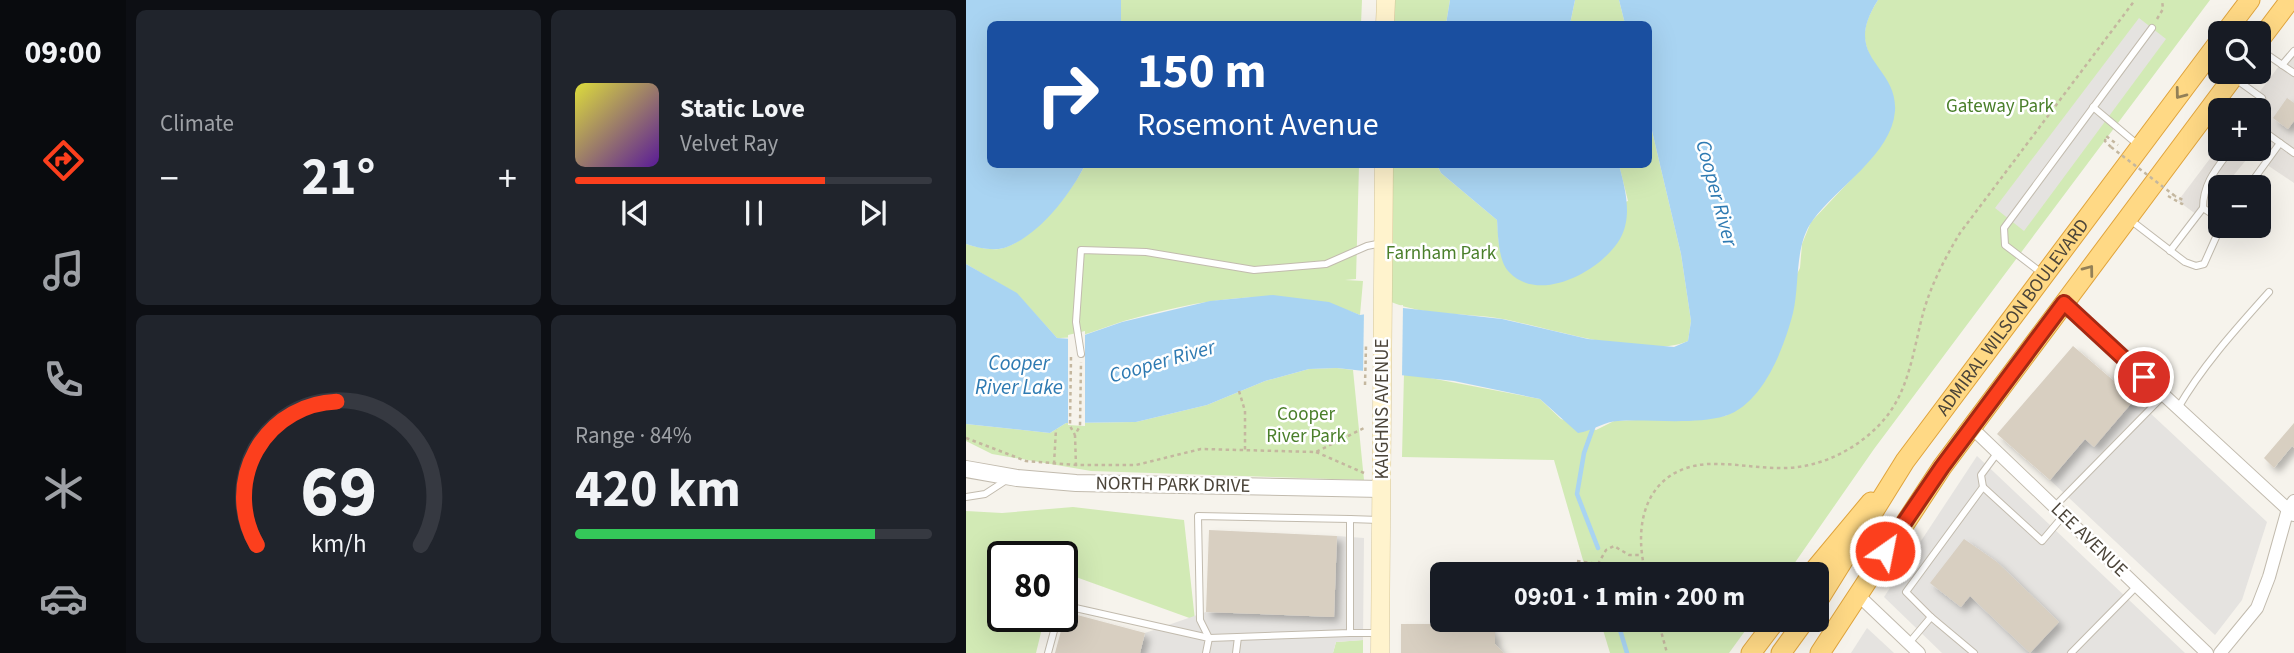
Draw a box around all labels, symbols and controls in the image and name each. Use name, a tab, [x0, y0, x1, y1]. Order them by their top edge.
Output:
map controls	[2208, 21, 2271, 238]
button: search	[2208, 21, 2271, 84]
text: 09:00	[24, 30, 102, 76]
text: 150 m	[1137, 37, 1266, 107]
icon: right	[1022, 49, 1113, 140]
one-way arrow	[2176, 86, 2188, 98]
text: Static Love	[680, 90, 805, 127]
park label: Gateway Park	[1946, 93, 2055, 120]
button: +	[2208, 98, 2271, 161]
text: Rosemont Avenue	[1137, 102, 1379, 148]
text: Climate	[160, 107, 234, 140]
text: Velvet Ray	[680, 127, 778, 160]
icon: directions	[39, 136, 88, 185]
water label: Cooper River	[1688, 136, 1746, 250]
text: 21°	[302, 141, 375, 215]
text: −	[160, 152, 179, 206]
text: +	[498, 152, 517, 206]
button: −	[2208, 175, 2271, 238]
icon: previous	[616, 194, 654, 232]
icon: pause	[735, 194, 773, 232]
icon: next	[854, 194, 892, 232]
street label: ADMIRAL WILSON BOULEVARD	[1930, 213, 2095, 422]
park label: Farnham Park	[1386, 240, 1497, 267]
icon: music	[39, 246, 88, 295]
one-way arrow	[2080, 265, 2093, 277]
water label: Cooper River	[1105, 331, 1219, 390]
street label: KAIGHNS AVENUE	[1369, 339, 1396, 479]
pin	[2114, 347, 2174, 407]
water label: Cooper River Lake	[975, 348, 1063, 402]
icon: phone	[39, 355, 88, 404]
icon: arrive	[2125, 358, 2163, 396]
park label: Cooper River Park	[1266, 401, 1346, 450]
text: Range · 84%	[575, 419, 692, 452]
text: 69	[300, 440, 377, 544]
text: 420 km	[575, 453, 741, 527]
icon: climate	[39, 464, 88, 513]
street label: NORTH PARK DRIVE	[1095, 470, 1251, 500]
street label: LEE AVENUE	[2045, 496, 2133, 584]
position arrow	[1848, 514, 1922, 588]
text: km/h	[311, 526, 366, 562]
speed limit sign: 80	[987, 541, 1078, 632]
icon: car	[39, 574, 88, 623]
text: 09:01 · 1 min · 200 m	[1514, 578, 1745, 615]

